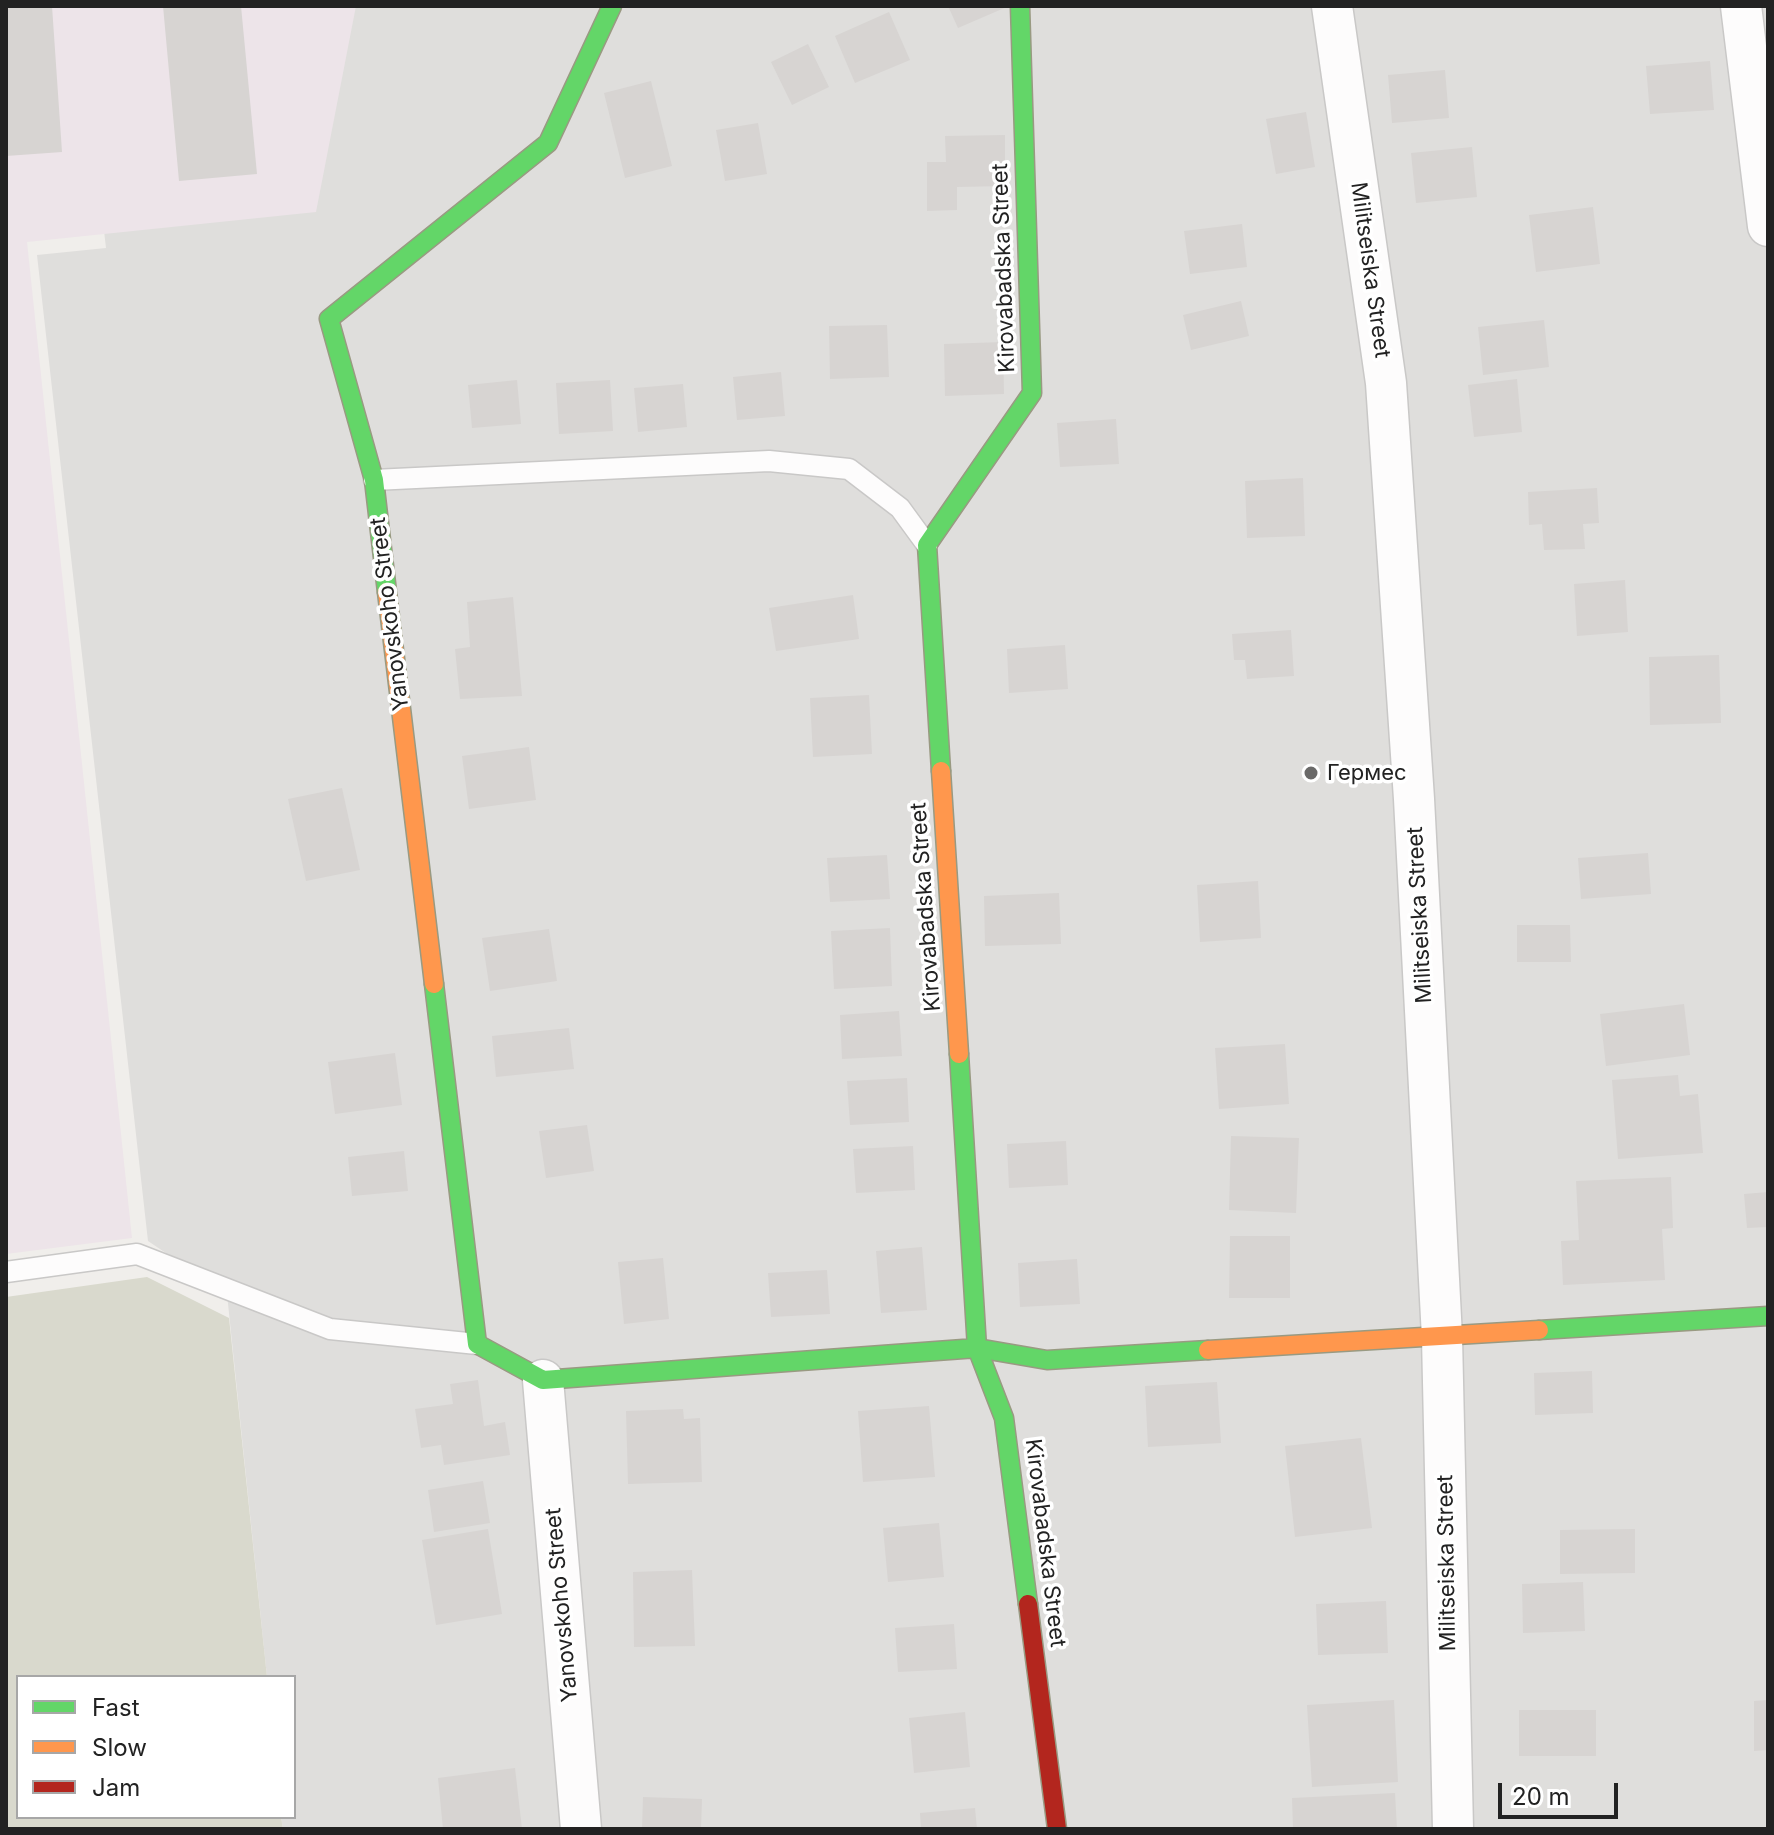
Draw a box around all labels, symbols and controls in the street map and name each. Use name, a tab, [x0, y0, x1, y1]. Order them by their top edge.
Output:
street label: Kirovabadska Street	[987, 163, 1021, 373]
street label: Militseiska Street	[1345, 181, 1395, 359]
street label: Yanovskoho Street	[365, 516, 415, 712]
place label: Гермес	[1327, 760, 1407, 786]
marker: Гермес	[1302, 764, 1320, 782]
street label: Kirovabadska Street	[906, 802, 946, 1012]
street label: Militseiska Street	[1402, 826, 1438, 1004]
street label: Kirovabadska Street	[1019, 1437, 1071, 1649]
street label: Militseiska Street	[1432, 1474, 1462, 1652]
street label: Yanovskoho Street	[540, 1507, 584, 1703]
legend	[16, 1675, 296, 1819]
text: Fast	[92, 1693, 140, 1722]
text: Slow	[92, 1733, 147, 1762]
scale bar	[1502, 1767, 1622, 1817]
text: Jam	[92, 1773, 140, 1802]
text: 20 m	[1512, 1782, 1570, 1811]

